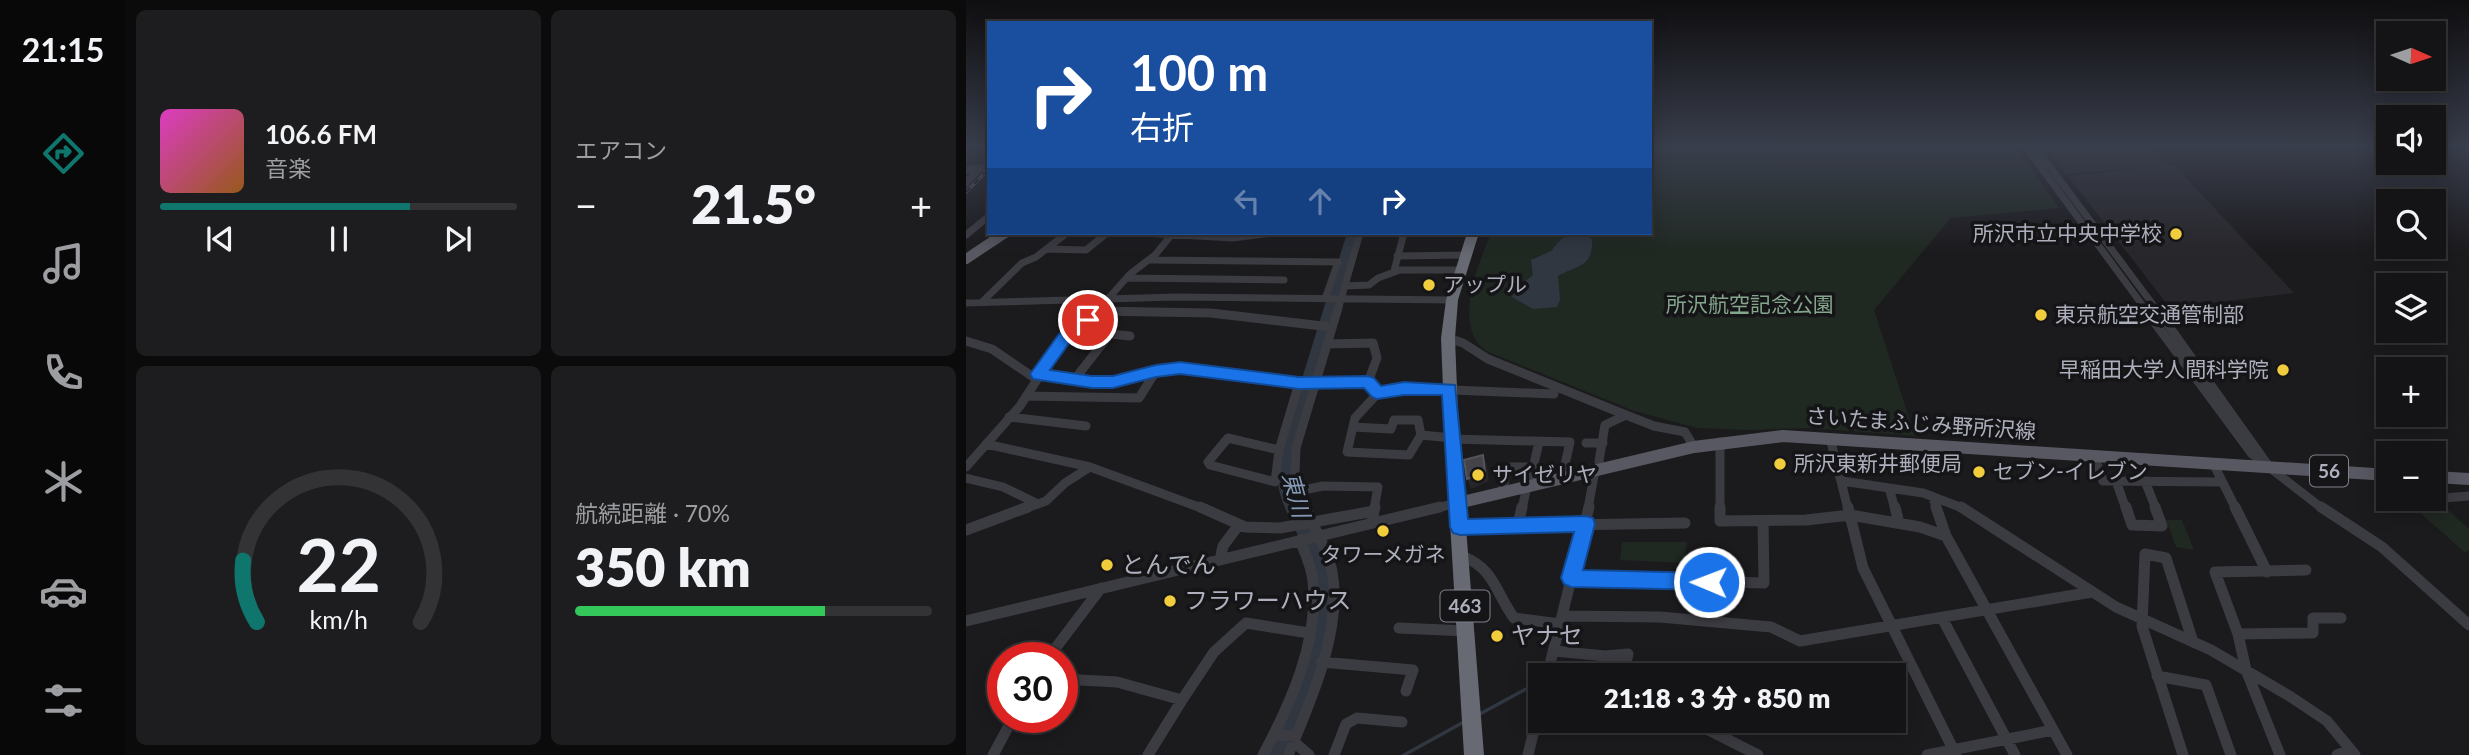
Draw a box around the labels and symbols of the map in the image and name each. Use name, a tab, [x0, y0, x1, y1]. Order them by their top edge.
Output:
north arrow	[2376, 21, 2446, 91]
place label: 所沢市立中央中学校	[1973, 220, 2162, 245]
marker: 所沢市立中央中学校	[2168, 226, 2184, 242]
place label: アップル	[1443, 271, 1527, 296]
marker: アップル	[1421, 277, 1437, 293]
pin	[1058, 290, 1118, 350]
park label: 所沢航空記念公園	[1666, 291, 1834, 316]
place label: 東京航空交通管制部	[2055, 301, 2244, 326]
marker: 東京航空交通管制部	[2033, 307, 2049, 323]
place label: 早稲田大学人間科学院	[2059, 356, 2269, 381]
marker: 早稲田大学人間科学院	[2275, 362, 2291, 378]
street label: さいたまふじみ野所沢線	[1805, 402, 2037, 443]
place label: 所沢東新井郵便局	[1794, 450, 1962, 475]
marker: 所沢東新井郵便局	[1772, 456, 1788, 472]
road number: 56	[2310, 456, 2348, 486]
place label: セブン-イレブン	[1993, 458, 2148, 483]
place label: サイゼリヤ	[1492, 461, 1597, 486]
marker: セブン-イレブン	[1971, 464, 1987, 480]
marker: サイゼリヤ	[1470, 467, 1486, 483]
water label: 東川	[1277, 469, 1317, 523]
marker: タワーメガネ	[1375, 523, 1391, 539]
place label: タワーメガネ	[1320, 541, 1446, 566]
position arrow	[1672, 545, 1746, 619]
place label: とんでん	[1121, 549, 1216, 578]
marker: とんでん	[1099, 557, 1115, 573]
place label: フラワーハウス	[1184, 585, 1352, 614]
road number: 463	[1441, 590, 1490, 622]
marker: フラワーハウス	[1162, 593, 1178, 609]
place label: ヤナセ	[1511, 620, 1583, 649]
marker: ヤナセ	[1489, 628, 1505, 644]
speed limit sign: 30	[987, 642, 1078, 733]

